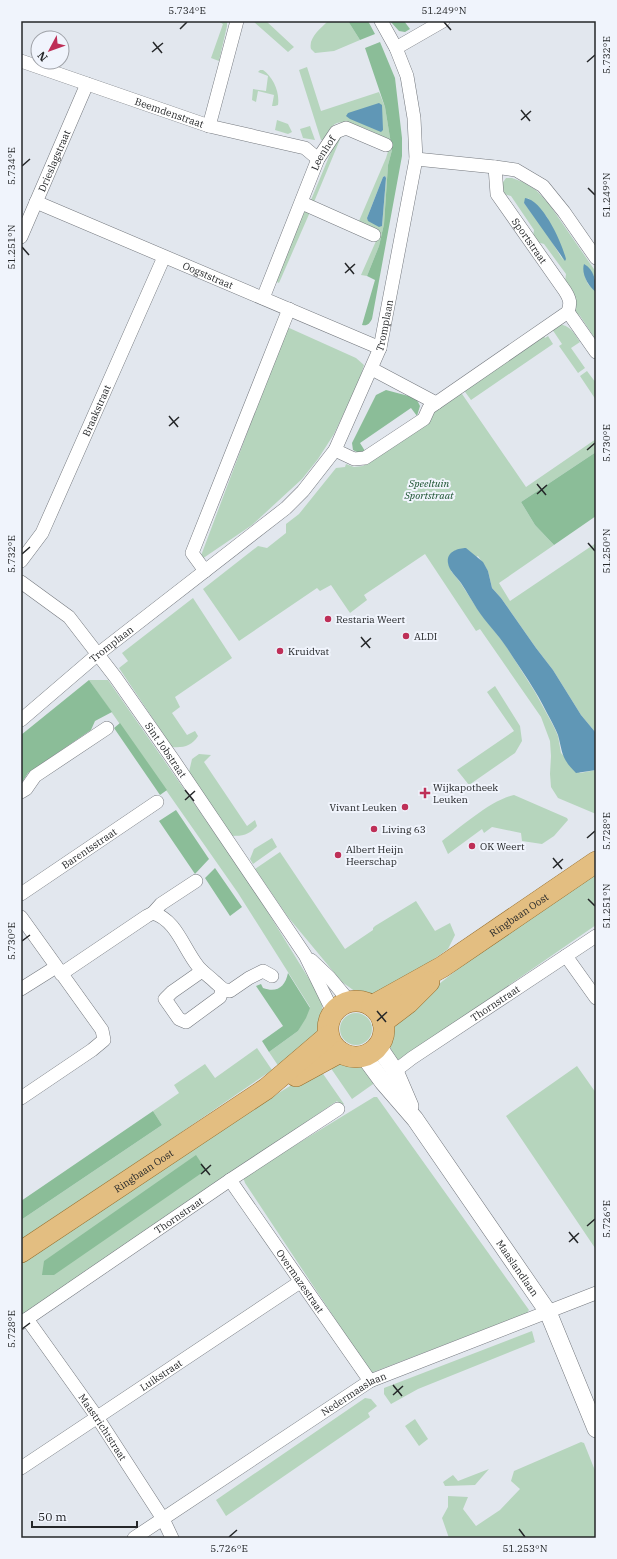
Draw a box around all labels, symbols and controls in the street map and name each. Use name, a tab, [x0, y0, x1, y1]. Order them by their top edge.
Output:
text: 5.734°E	[168, 4, 206, 17]
text: 51.249°N	[421, 4, 467, 17]
north arrow	[30, 30, 70, 70]
text: 5.732°E	[600, 36, 613, 74]
text: N	[34, 48, 51, 64]
street label: Beemdenstraat	[133, 94, 206, 130]
street label: Drieslagstraat	[35, 128, 73, 194]
street label: Leenhof	[308, 133, 339, 172]
text: 5.734°E	[5, 147, 18, 185]
text: 51.249°N	[600, 172, 613, 218]
street label: Sportstraat	[509, 215, 550, 266]
text: 51.251°N	[5, 224, 18, 270]
street label: Oogststraat	[181, 259, 236, 292]
street label: Tromplaan	[373, 298, 396, 354]
street label: Braakstraat	[79, 382, 113, 438]
text: 5.730°E	[600, 424, 613, 462]
park label: Speeltuin Sportstraat	[403, 477, 454, 502]
text: 51.250°N	[600, 528, 613, 574]
text: 5.732°E	[5, 535, 18, 573]
place label: Restaria Weert	[336, 613, 406, 626]
marker: Restaria Weert	[323, 614, 333, 624]
street label: Tromplaan	[86, 622, 136, 665]
place label: ALDI	[414, 630, 437, 643]
marker: ALDI	[401, 631, 411, 641]
place label: Kruidvat	[288, 645, 330, 658]
marker: Kruidvat	[275, 646, 285, 656]
street label: Sint Jobstraat	[142, 720, 190, 780]
place label: Wijkapotheek Leuken	[433, 781, 498, 806]
marker: Wijkapotheek Leuken	[420, 788, 430, 798]
place label: Vivant Leuken	[330, 801, 398, 814]
marker: Vivant Leuken	[400, 802, 410, 812]
text: 5.728°E	[600, 812, 613, 850]
place label: Living 63	[382, 823, 426, 836]
marker: Living 63	[369, 824, 379, 834]
street label: Barentsstraat	[59, 825, 119, 871]
place label: OK Weert	[480, 840, 525, 853]
marker: OK Weert	[467, 841, 477, 851]
place label: Albert Heijn Heerschap	[346, 843, 404, 868]
marker: Albert Heijn Heerschap	[333, 850, 343, 860]
text: 51.251°N	[600, 883, 613, 929]
street label: Ringbaan Oost	[487, 890, 551, 939]
text: 5.730°E	[5, 922, 18, 960]
street label: Thornstraat	[468, 982, 522, 1024]
street label: Ringbaan Oost	[111, 1146, 176, 1195]
street label: Thornstraat	[152, 1194, 206, 1236]
text: 5.726°E	[600, 1200, 613, 1238]
street label: Maaslandlaan	[494, 1237, 542, 1299]
street label: Overmazestraat	[274, 1247, 327, 1316]
text: 5.728°E	[5, 1310, 18, 1348]
street label: Luikstraat	[137, 1356, 185, 1394]
street label: Nedermaaslaan	[318, 1369, 389, 1418]
street label: Maastrichtstraat	[76, 1391, 130, 1463]
scale bar	[32, 1503, 137, 1529]
text: 50 m	[38, 1509, 67, 1524]
text: 5.726°E	[210, 1542, 248, 1555]
text: 51.253°N	[502, 1542, 548, 1555]

